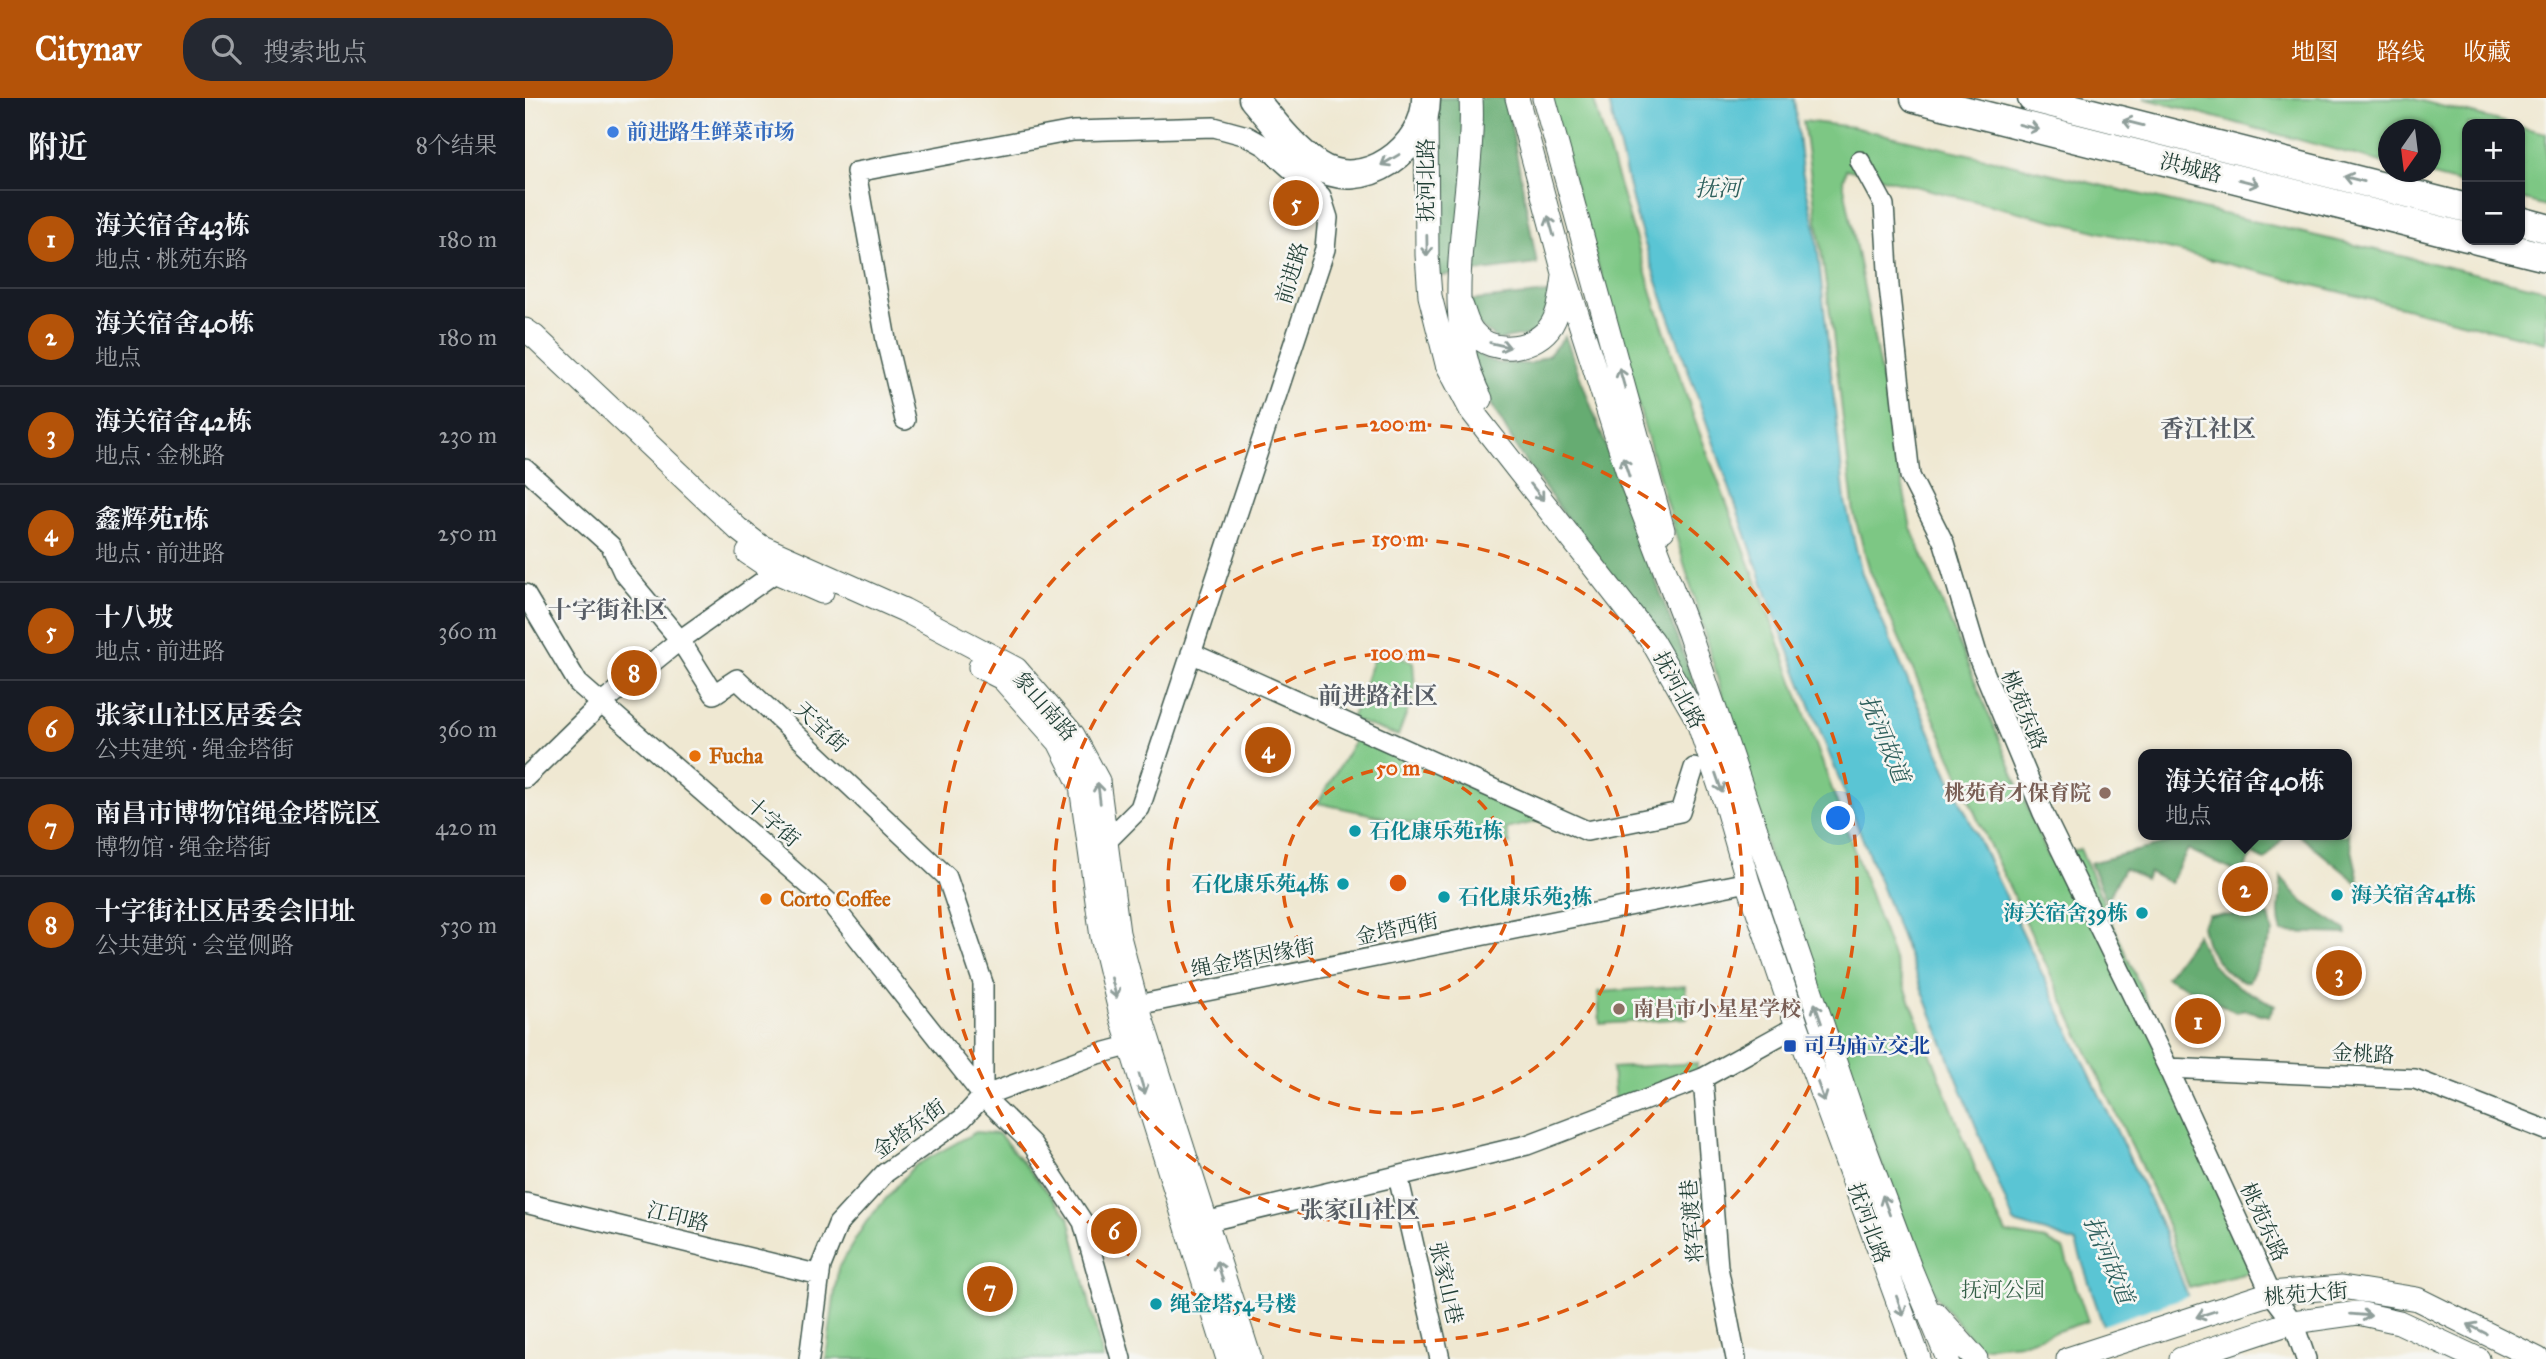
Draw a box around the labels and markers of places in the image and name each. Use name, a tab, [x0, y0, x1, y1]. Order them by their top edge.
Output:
place label: 前进路生鲜菜市场	[627, 119, 795, 145]
marker: 前进路生鲜菜市场	[605, 124, 621, 140]
pin: 5	[1273, 177, 1319, 229]
pin: 8	[611, 647, 657, 699]
pin: 4	[1245, 724, 1291, 776]
place label: Fucha	[709, 743, 764, 769]
marker: Fucha	[687, 748, 703, 764]
place label: 桃苑育才保育院	[1944, 780, 2091, 806]
marker: 桃苑育才保育院	[2097, 785, 2113, 801]
place label: 石化康乐苑1栋	[1369, 818, 1503, 844]
marker: 石化康乐苑1栋	[1347, 823, 1363, 839]
pin: 2	[2222, 863, 2268, 915]
place label: 石化康乐苑4栋	[1191, 871, 1329, 897]
centre of rings	[1386, 871, 1410, 895]
marker: 石化康乐苑4栋	[1335, 876, 1351, 892]
place label: 海关宿舍41栋	[2351, 882, 2476, 908]
place label: 石化康乐苑3栋	[1458, 884, 1592, 910]
place label: Corto Coffee	[780, 886, 891, 912]
marker: 海关宿舍41栋	[2329, 887, 2345, 903]
marker: 石化康乐苑3栋	[1436, 889, 1452, 905]
marker: Corto Coffee	[758, 891, 774, 907]
place label: 海关宿舍39栋	[2003, 900, 2128, 926]
marker: 海关宿舍39栋	[2134, 905, 2150, 921]
pin: 3	[2316, 947, 2362, 999]
pin: 1	[2175, 995, 2221, 1047]
place label: 南昌市小星星学校	[1633, 996, 1801, 1022]
marker: 南昌市小星星学校	[1611, 1001, 1627, 1017]
place label: 司马庙立交北	[1804, 1033, 1930, 1059]
marker: 司马庙立交北	[1782, 1038, 1798, 1054]
pin: 6	[1091, 1205, 1137, 1257]
pin: 7	[967, 1263, 1013, 1315]
place label: 绳金塔54号楼	[1170, 1291, 1296, 1317]
marker: 绳金塔54号楼	[1148, 1296, 1164, 1312]

